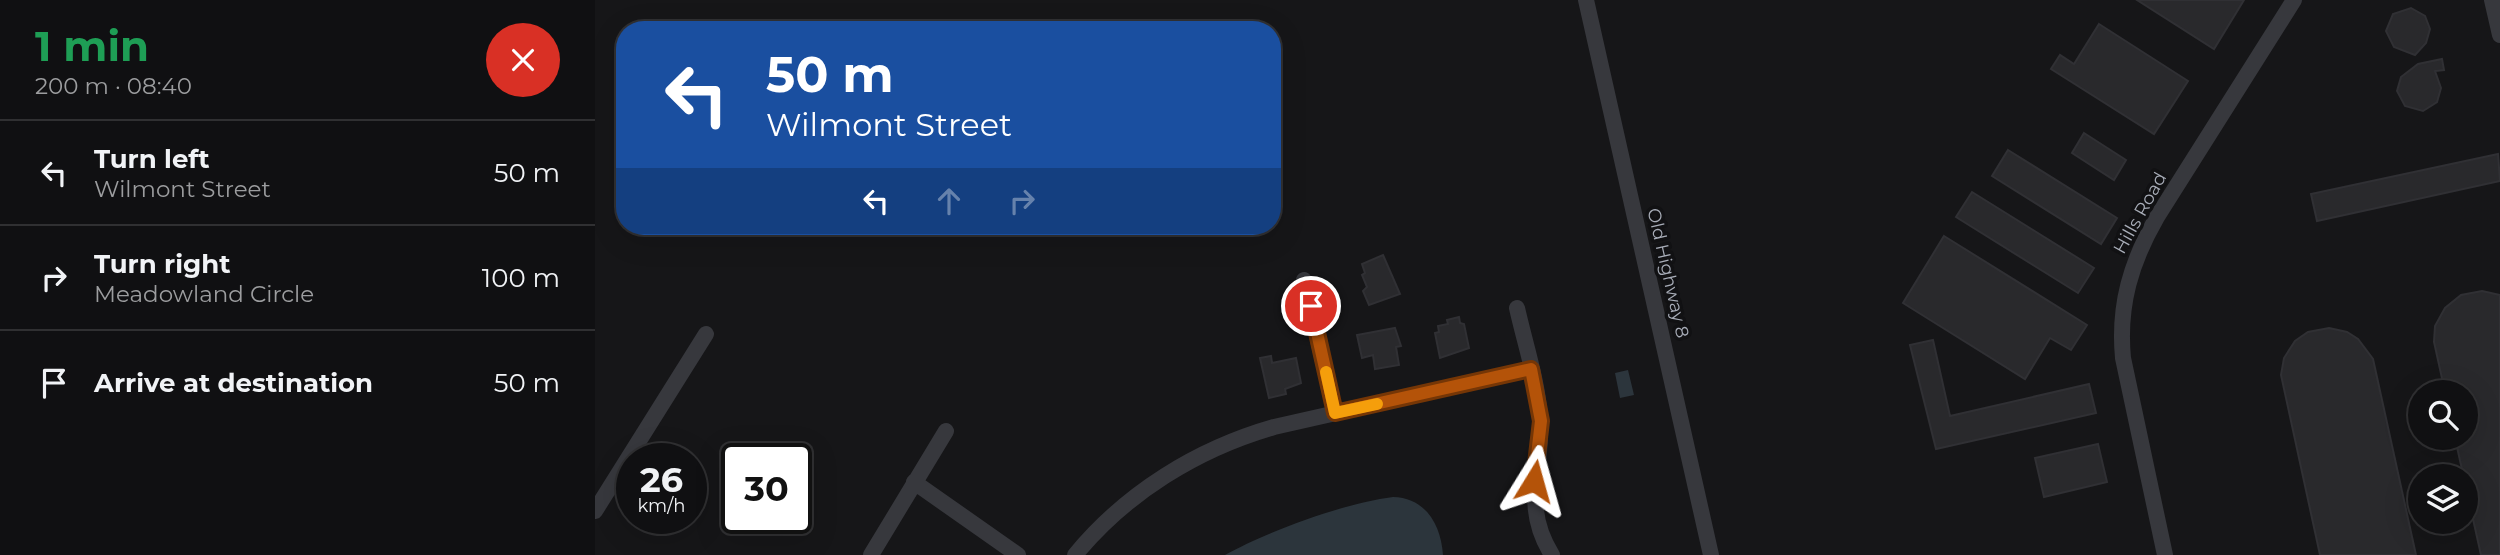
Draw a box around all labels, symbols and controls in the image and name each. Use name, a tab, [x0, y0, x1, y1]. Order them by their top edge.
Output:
text: 1 min	[35, 20, 149, 72]
button: close	[486, 23, 560, 97]
text: 50 m	[766, 45, 894, 104]
icon: left	[651, 49, 742, 140]
text: 200 m · 08:40	[35, 72, 192, 100]
text: Wilmont Street	[766, 105, 1012, 144]
text: Turn left	[94, 143, 210, 175]
icon: left	[35, 154, 73, 192]
text: 50 m	[494, 157, 560, 189]
street label: Hills Road	[2109, 168, 2171, 258]
text: Wilmont Street	[94, 175, 271, 203]
icon: left	[857, 182, 895, 220]
icon: ahead	[930, 182, 968, 220]
icon: right	[1003, 182, 1041, 220]
street label: Old Highway 8	[1642, 206, 1694, 340]
text: Turn right	[94, 248, 230, 280]
icon: right	[35, 259, 73, 297]
text: 100 m	[482, 262, 560, 294]
pin	[1281, 276, 1341, 336]
text: Meadowland Circle	[94, 280, 314, 308]
icon: arrive	[1292, 287, 1330, 325]
icon: arrive	[35, 364, 73, 402]
text: Arrive at destination	[94, 367, 373, 399]
text: 50 m	[494, 367, 560, 399]
map controls	[2408, 380, 2478, 534]
button: search	[2408, 380, 2478, 450]
speed limit sign: 30	[721, 443, 812, 534]
position arrow	[1497, 444, 1571, 518]
text: 26	[640, 458, 683, 501]
button: layers	[2408, 464, 2478, 534]
text: km/h	[637, 495, 686, 517]

